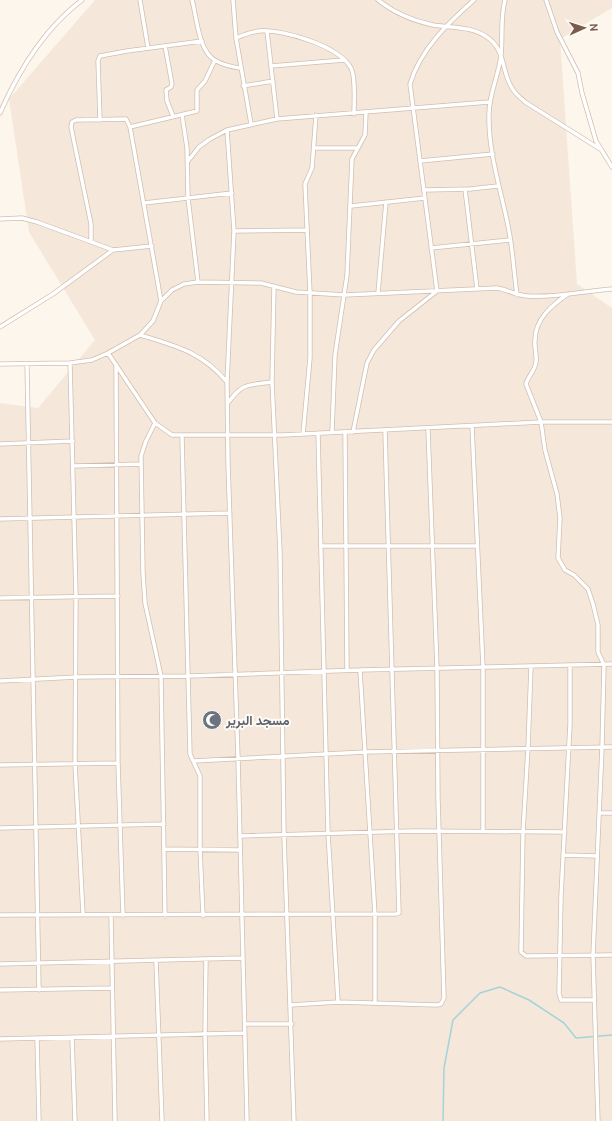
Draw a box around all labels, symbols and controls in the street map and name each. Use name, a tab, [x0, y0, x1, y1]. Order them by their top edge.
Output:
north arrow	[564, 8, 604, 48]
text: N	[587, 23, 601, 32]
mosque icon: مسجد البرير	[201, 709, 223, 731]
place label: مسجد البرير	[225, 712, 290, 729]

